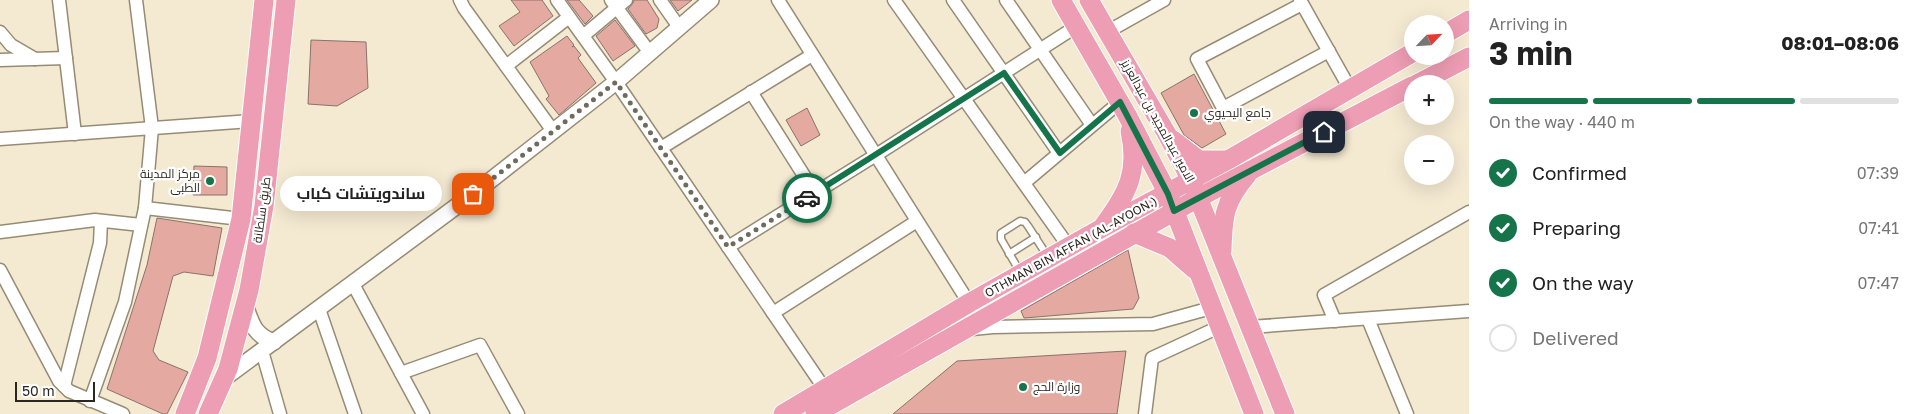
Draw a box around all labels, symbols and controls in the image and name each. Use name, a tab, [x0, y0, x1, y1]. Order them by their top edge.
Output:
text: Arriving in	[1489, 14, 1568, 34]
north arrow	[1404, 15, 1454, 65]
map controls	[1404, 15, 1454, 185]
text: 08:01–08:06	[1781, 31, 1899, 54]
text: 3 min	[1489, 34, 1573, 72]
street label: الامير عبدالمجيد بن عبدالعزيز	[1118, 56, 1198, 185]
button: +	[1404, 75, 1454, 125]
place label: جامع اليحيوي	[1204, 105, 1271, 123]
marker: جامع اليحيوي	[1188, 107, 1200, 119]
pin	[1303, 111, 1345, 153]
text: On the way · 440 m	[1489, 112, 1635, 132]
icon: home	[1310, 118, 1338, 146]
button: −	[1404, 135, 1454, 185]
icon: check	[1489, 159, 1517, 187]
text: Confirmed	[1532, 161, 1627, 184]
text: 07:39	[1857, 163, 1899, 183]
place label: مرکز المدینة الطبی	[140, 166, 200, 195]
pin	[452, 173, 494, 215]
courier	[782, 173, 832, 223]
marker: مرکز المدینة الطبی	[204, 175, 216, 187]
street label: طريق سلطانة	[249, 176, 274, 244]
callout: ساندويتشات كباب	[280, 176, 443, 212]
icon: bag	[459, 180, 487, 208]
text: ساندويتشات كباب	[297, 183, 425, 203]
icon: car	[793, 184, 821, 212]
street label: OTHMAN BIN AFFAN (AL-AYOON.)	[982, 193, 1159, 300]
icon: check	[1489, 214, 1517, 242]
text: Preparing	[1532, 216, 1621, 239]
text: 07:41	[1858, 218, 1899, 238]
icon: check	[1489, 269, 1517, 297]
text: On the way	[1532, 271, 1634, 294]
text: 07:47	[1858, 273, 1899, 293]
text: Delivered	[1532, 326, 1619, 349]
scale bar	[15, 379, 95, 402]
place label: وزارة الحج	[1033, 379, 1080, 395]
marker: وزارة الحج	[1017, 381, 1029, 393]
text: 50 m	[22, 382, 55, 399]

